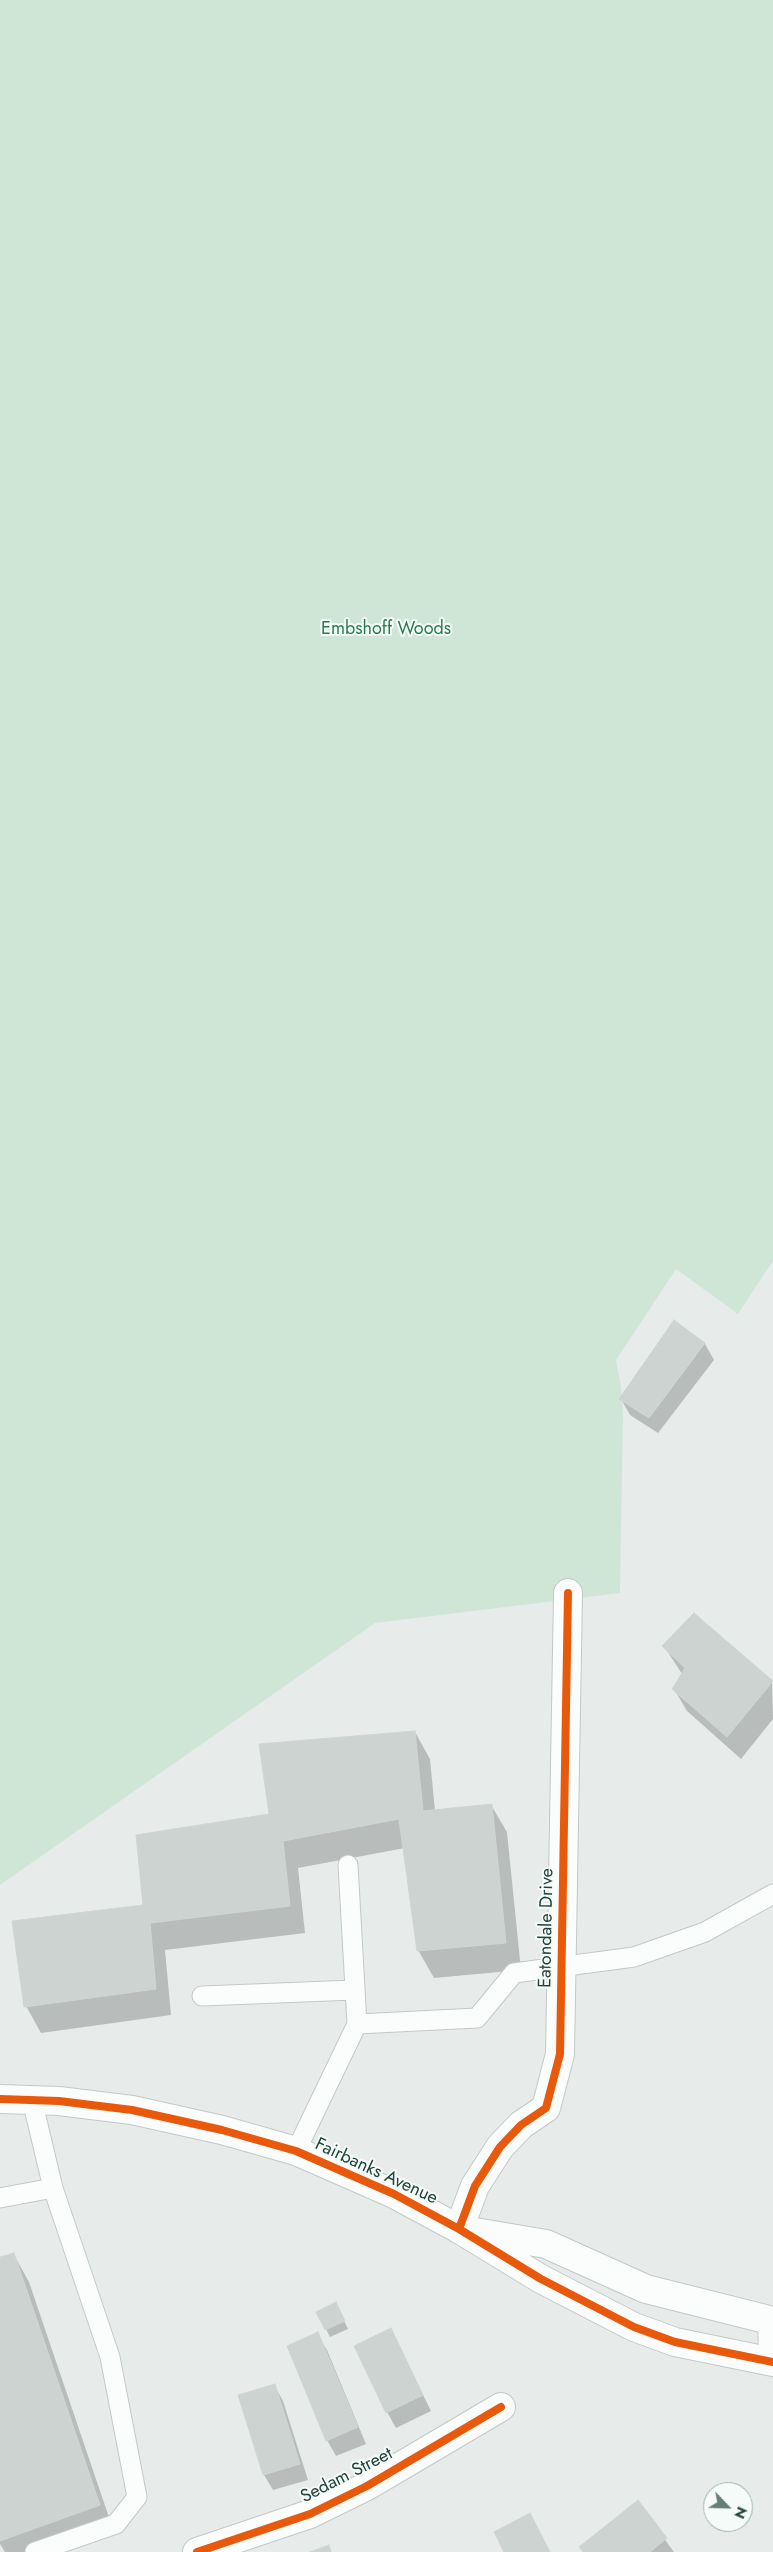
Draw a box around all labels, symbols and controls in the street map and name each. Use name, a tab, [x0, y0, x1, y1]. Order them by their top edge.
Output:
park label: Embshoff Woods	[321, 619, 451, 641]
street label: Eatondale Drive	[535, 1868, 559, 1988]
street label: Fairbanks Avenue	[311, 2134, 441, 2210]
street label: Sedam Street	[297, 2444, 397, 2508]
north arrow	[703, 2482, 753, 2532]
text: N	[729, 2504, 752, 2522]

